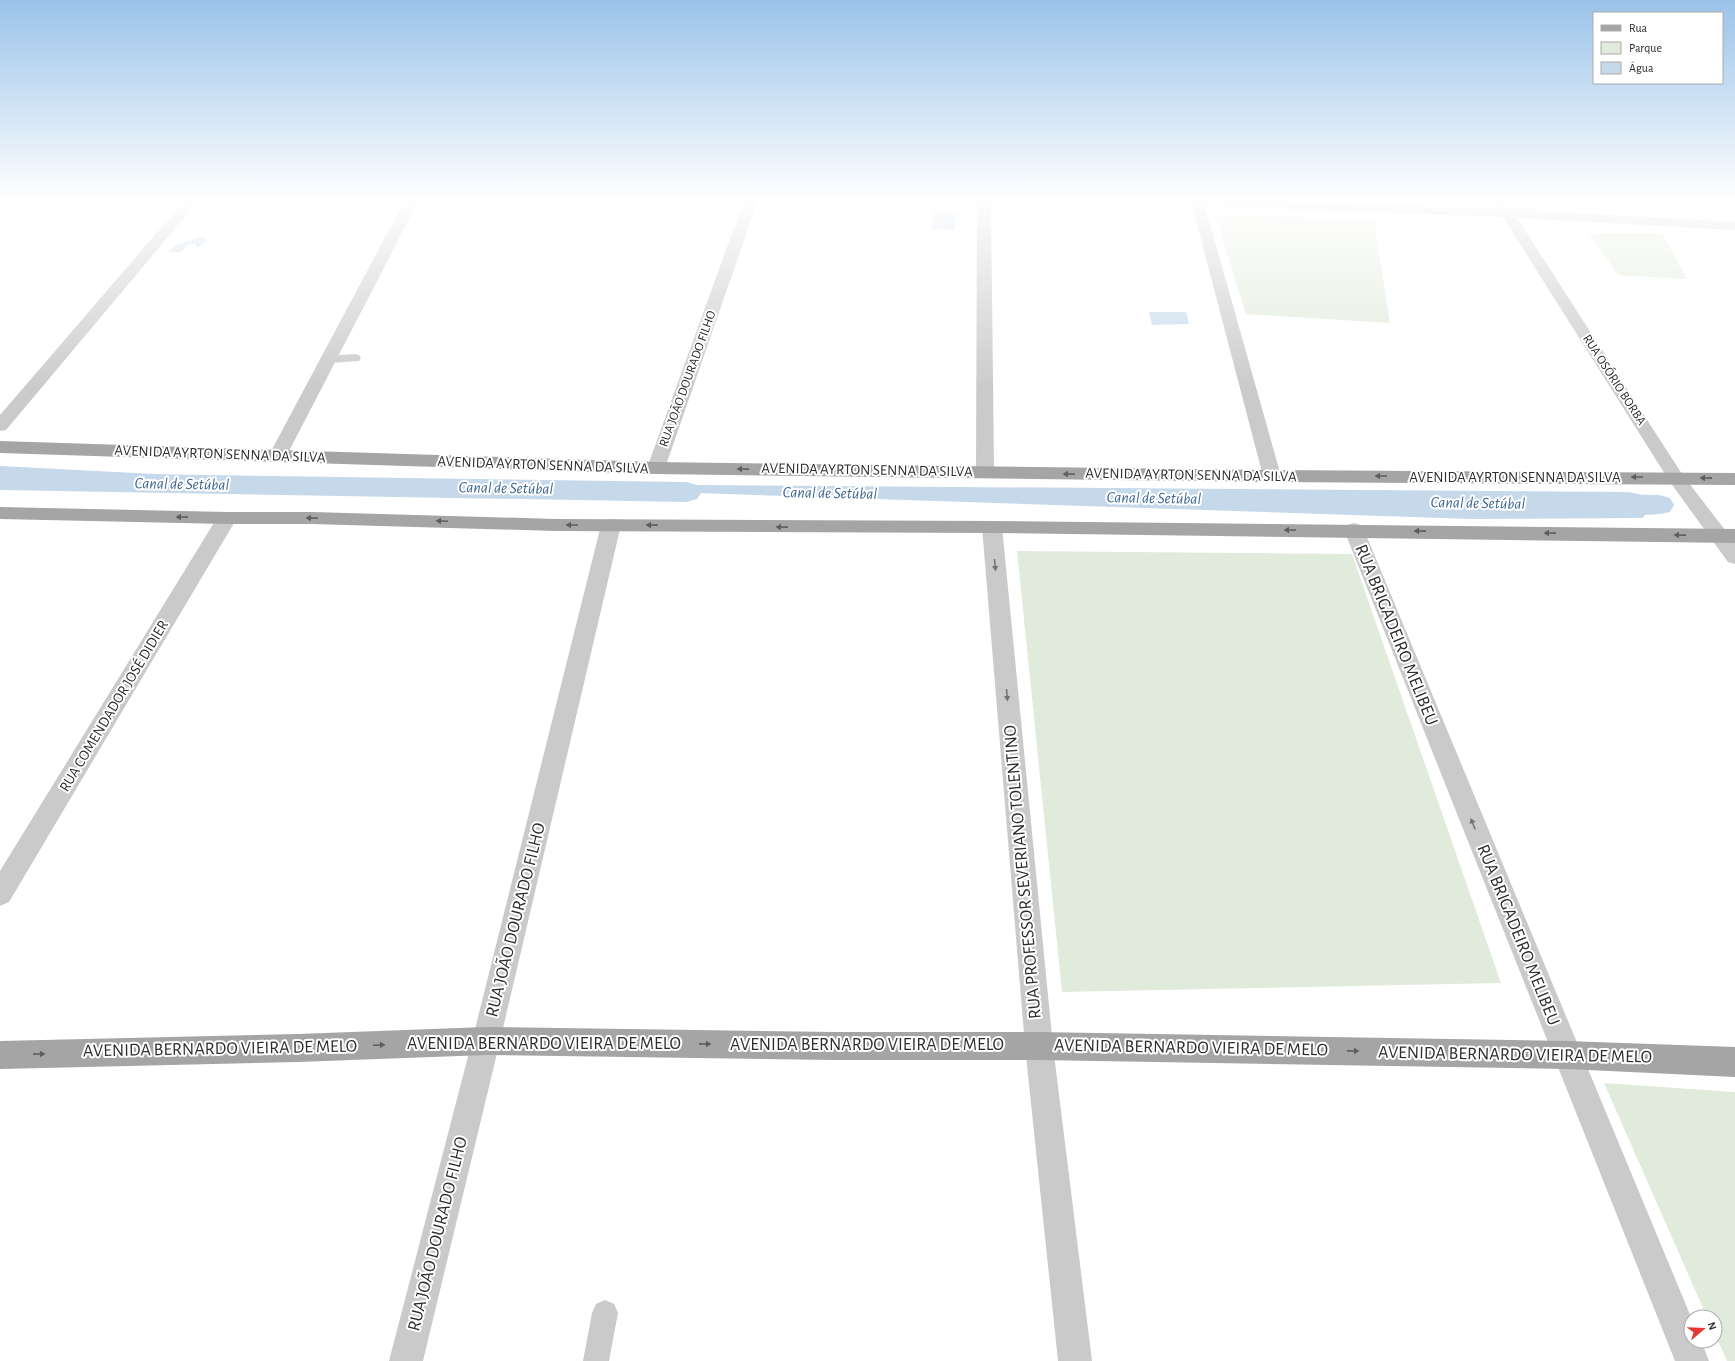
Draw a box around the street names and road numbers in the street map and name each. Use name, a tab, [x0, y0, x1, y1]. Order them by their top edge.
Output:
street label: RUA JOÃO DOURADO FILHO	[655, 308, 719, 449]
street label: RUA OSÓRIO BORBA	[1580, 332, 1649, 428]
street label: AVENIDA AYRTON SENNA DA SILVA	[114, 443, 326, 465]
street label: AVENIDA AYRTON SENNA DA SILVA	[437, 454, 649, 476]
street label: AVENIDA AYRTON SENNA DA SILVA	[761, 461, 973, 479]
street label: AVENIDA AYRTON SENNA DA SILVA	[1085, 466, 1297, 484]
street label: AVENIDA AYRTON SENNA DA SILVA	[1409, 470, 1621, 485]
street label: RUA BRIGADEIRO MELIBEU	[1351, 542, 1441, 728]
street label: RUA COMENDADOR JOSÉ DIDIER	[55, 617, 171, 794]
street label: RUA PROFESSOR SEVERIANO TOLENTINO	[1001, 724, 1045, 1020]
street label: RUA JOÃO DOURADO FILHO	[480, 820, 549, 1019]
street label: RUA BRIGADEIRO MELIBEU	[1473, 842, 1563, 1028]
street label: AVENIDA BERNARDO VIEIRA DE MELO	[407, 1035, 681, 1053]
street label: AVENIDA BERNARDO VIEIRA DE MELO	[730, 1036, 1004, 1054]
street label: AVENIDA BERNARDO VIEIRA DE MELO	[1054, 1037, 1328, 1059]
street label: AVENIDA BERNARDO VIEIRA DE MELO	[83, 1038, 357, 1060]
street label: AVENIDA BERNARDO VIEIRA DE MELO	[1378, 1044, 1652, 1066]
street label: RUA JOÃO DOURADO FILHO	[402, 1134, 471, 1333]

